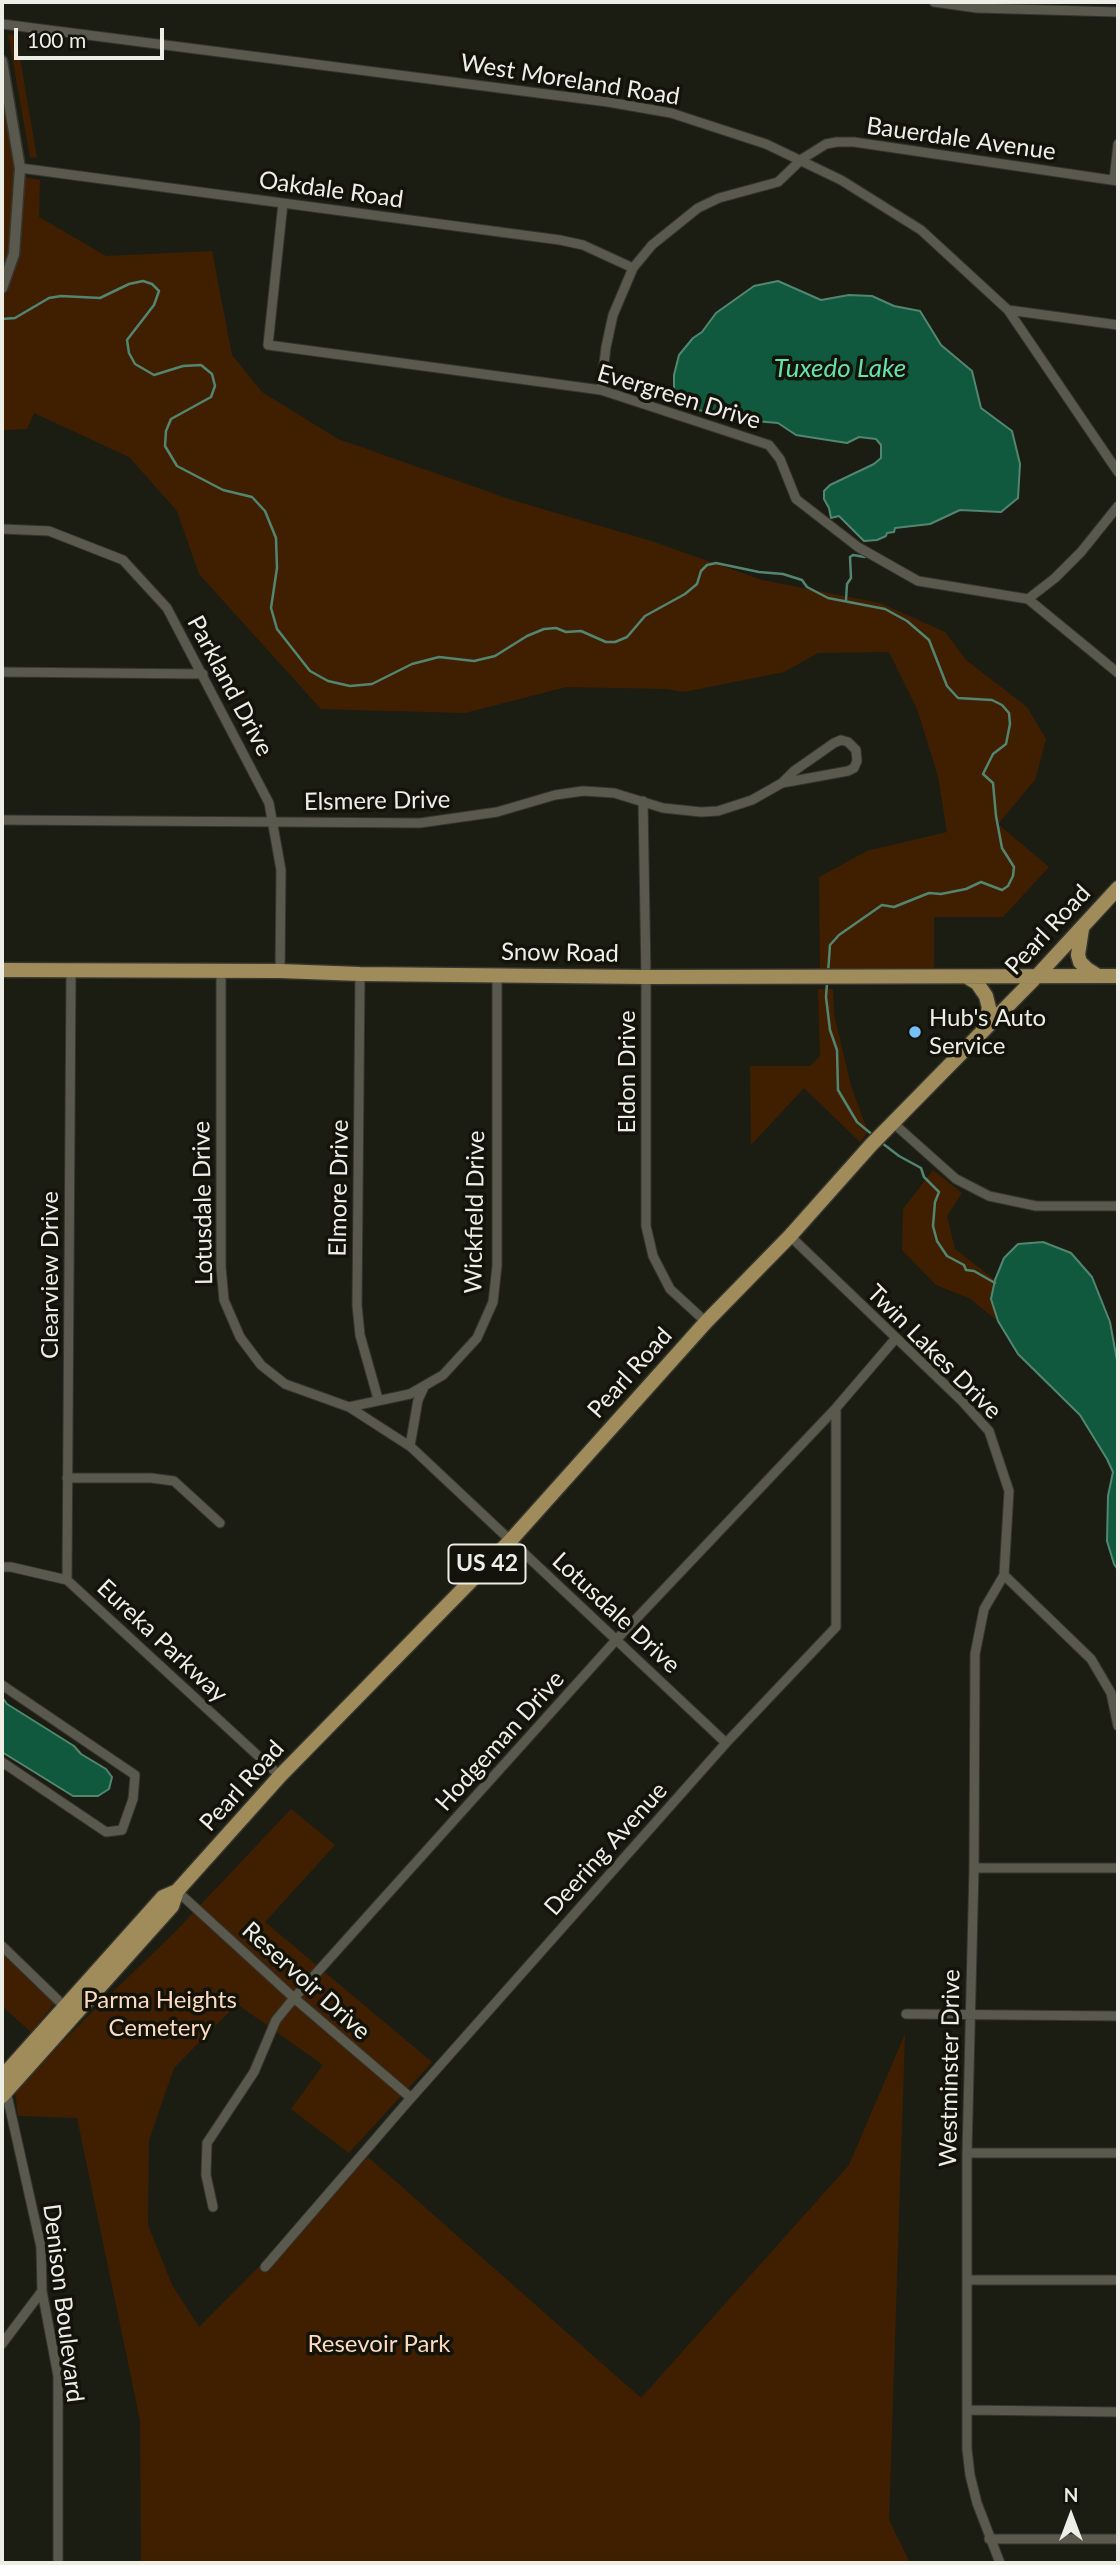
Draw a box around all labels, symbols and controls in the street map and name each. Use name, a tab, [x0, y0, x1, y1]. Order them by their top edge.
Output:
scale bar	[18, 14, 168, 58]
text: 100 m	[27, 27, 86, 52]
street label: West Moreland Road	[458, 48, 682, 112]
street label: Bauerdale Avenue	[864, 111, 1058, 167]
street label: Oakdale Road	[257, 166, 405, 214]
water label: Tuxedo Lake	[774, 353, 906, 385]
street label: Evergreen Drive	[594, 358, 764, 436]
street label: Parkland Drive	[181, 611, 279, 761]
street label: Elsmere Drive	[304, 785, 450, 817]
street label: Pearl Road	[999, 879, 1097, 981]
street label: Snow Road	[501, 938, 619, 968]
place label: Hub's Auto Service	[929, 1004, 1046, 1060]
street label: Eldon Drive	[613, 1010, 641, 1134]
marker: Hub's Auto Service	[907, 1024, 923, 1040]
street label: Elmore Drive	[323, 1119, 355, 1257]
street label: Lotusdale Drive	[187, 1121, 219, 1285]
street label: Wickfield Drive	[459, 1130, 491, 1294]
street label: Clearview Drive	[36, 1191, 64, 1359]
street label: Twin Lakes Drive	[861, 1279, 1007, 1425]
street label: Pearl Road	[582, 1322, 678, 1424]
road number: US 42	[448, 1544, 526, 1583]
street label: Lotusdale Drive	[546, 1546, 686, 1680]
street label: Eureka Parkway	[91, 1573, 233, 1709]
street label: Hodgeman Drive	[430, 1665, 570, 1817]
street label: Pearl Road	[194, 1735, 290, 1837]
street label: Deering Avenue	[539, 1776, 673, 1922]
street label: Reservoir Drive	[236, 1916, 376, 2046]
street label: Westminster Drive	[934, 1969, 966, 2167]
park label: Parma Heights Cemetery	[83, 1986, 237, 2042]
street label: Denison Boulevard	[37, 2202, 89, 2404]
park label: Resevoir Park	[308, 2330, 450, 2358]
north arrow	[1036, 2481, 1106, 2551]
text: N	[1064, 2483, 1078, 2506]

